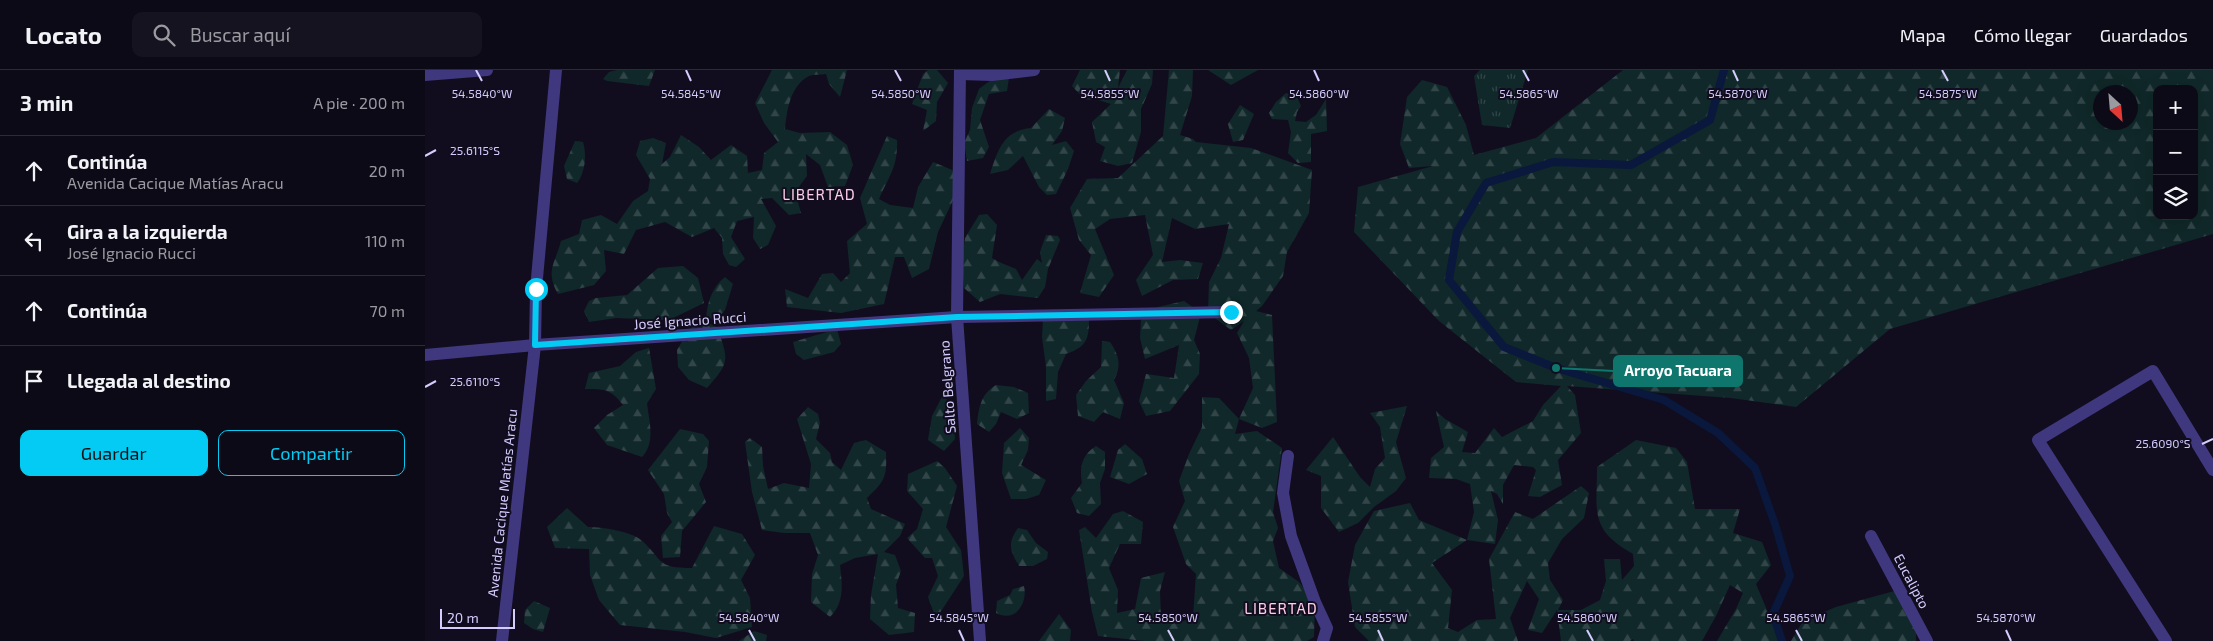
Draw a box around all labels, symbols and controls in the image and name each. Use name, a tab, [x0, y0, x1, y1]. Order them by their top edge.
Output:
search box	[132, 12, 482, 57]
text: Locato	[25, 20, 102, 49]
icon: search	[150, 21, 178, 49]
text: Buscar aquí	[190, 23, 290, 46]
text: Mapa	[1900, 24, 1946, 46]
text: Cómo llegar	[1974, 24, 2072, 46]
text: Guardados	[2100, 24, 2188, 46]
north arrow	[2093, 85, 2138, 130]
map controls	[2153, 85, 2198, 220]
button: +	[2153, 85, 2198, 130]
text: 54.5840°W	[452, 86, 512, 100]
text: 54.5845°W	[661, 86, 721, 100]
text: 54.5850°W	[871, 86, 931, 100]
text: 54.5855°W	[1081, 86, 1139, 100]
text: 54.5860°W	[1289, 86, 1349, 100]
text: 54.5865°W	[1499, 86, 1559, 100]
text: 54.5870°W	[1708, 86, 1768, 100]
text: 54.5875°W	[1919, 86, 1977, 100]
text: 3 min	[20, 90, 73, 115]
text: A pie · 200 m	[313, 93, 405, 112]
button: −	[2153, 130, 2198, 175]
text: 25.6115°S	[450, 143, 500, 157]
text: Continúa	[67, 150, 147, 173]
icon: ahead	[20, 157, 48, 185]
text: 20 m	[369, 161, 405, 180]
text: Avenida Cacique Matías Aracu	[67, 173, 284, 192]
button: layers	[2153, 175, 2198, 220]
district label: LIBERTAD	[782, 185, 856, 203]
text: Gira a la izquierda	[67, 220, 228, 243]
icon: left	[20, 227, 48, 255]
text: 110 m	[365, 231, 405, 250]
text: José Ignacio Rucci	[67, 243, 196, 262]
route start	[525, 278, 548, 301]
icon: ahead	[20, 297, 48, 325]
text: Continúa	[67, 299, 147, 322]
text: 70 m	[370, 301, 405, 320]
route end	[1220, 301, 1243, 324]
street label: José Ignacio Rucci	[633, 308, 747, 332]
street label: Salto Belgrano	[935, 340, 959, 434]
callout: Arroyo Tacuara	[1614, 356, 1742, 386]
text: Arroyo Tacuara	[1624, 361, 1732, 380]
icon: arrive	[20, 367, 48, 395]
text: Llegada al destino	[67, 369, 231, 392]
text: 25.6110°S	[450, 374, 501, 388]
street label: Avenida Cacique Matías Aracu	[484, 408, 520, 598]
button: Guardar	[20, 430, 208, 476]
button: Compartir	[218, 430, 405, 476]
text: 25.6090°S	[2135, 436, 2191, 450]
street label: Eucalipto	[1891, 551, 1933, 611]
district label: LIBERTAD	[1244, 599, 1318, 617]
scale bar	[440, 606, 515, 629]
text: 20 m	[447, 609, 479, 626]
text: 54.5840°W	[719, 610, 779, 624]
text: 54.5845°W	[929, 610, 989, 624]
text: 54.5850°W	[1138, 610, 1198, 624]
text: 54.5855°W	[1349, 610, 1407, 624]
text: 54.5860°W	[1557, 610, 1617, 624]
text: 54.5865°W	[1766, 610, 1826, 624]
text: 54.5870°W	[1976, 610, 2036, 624]

